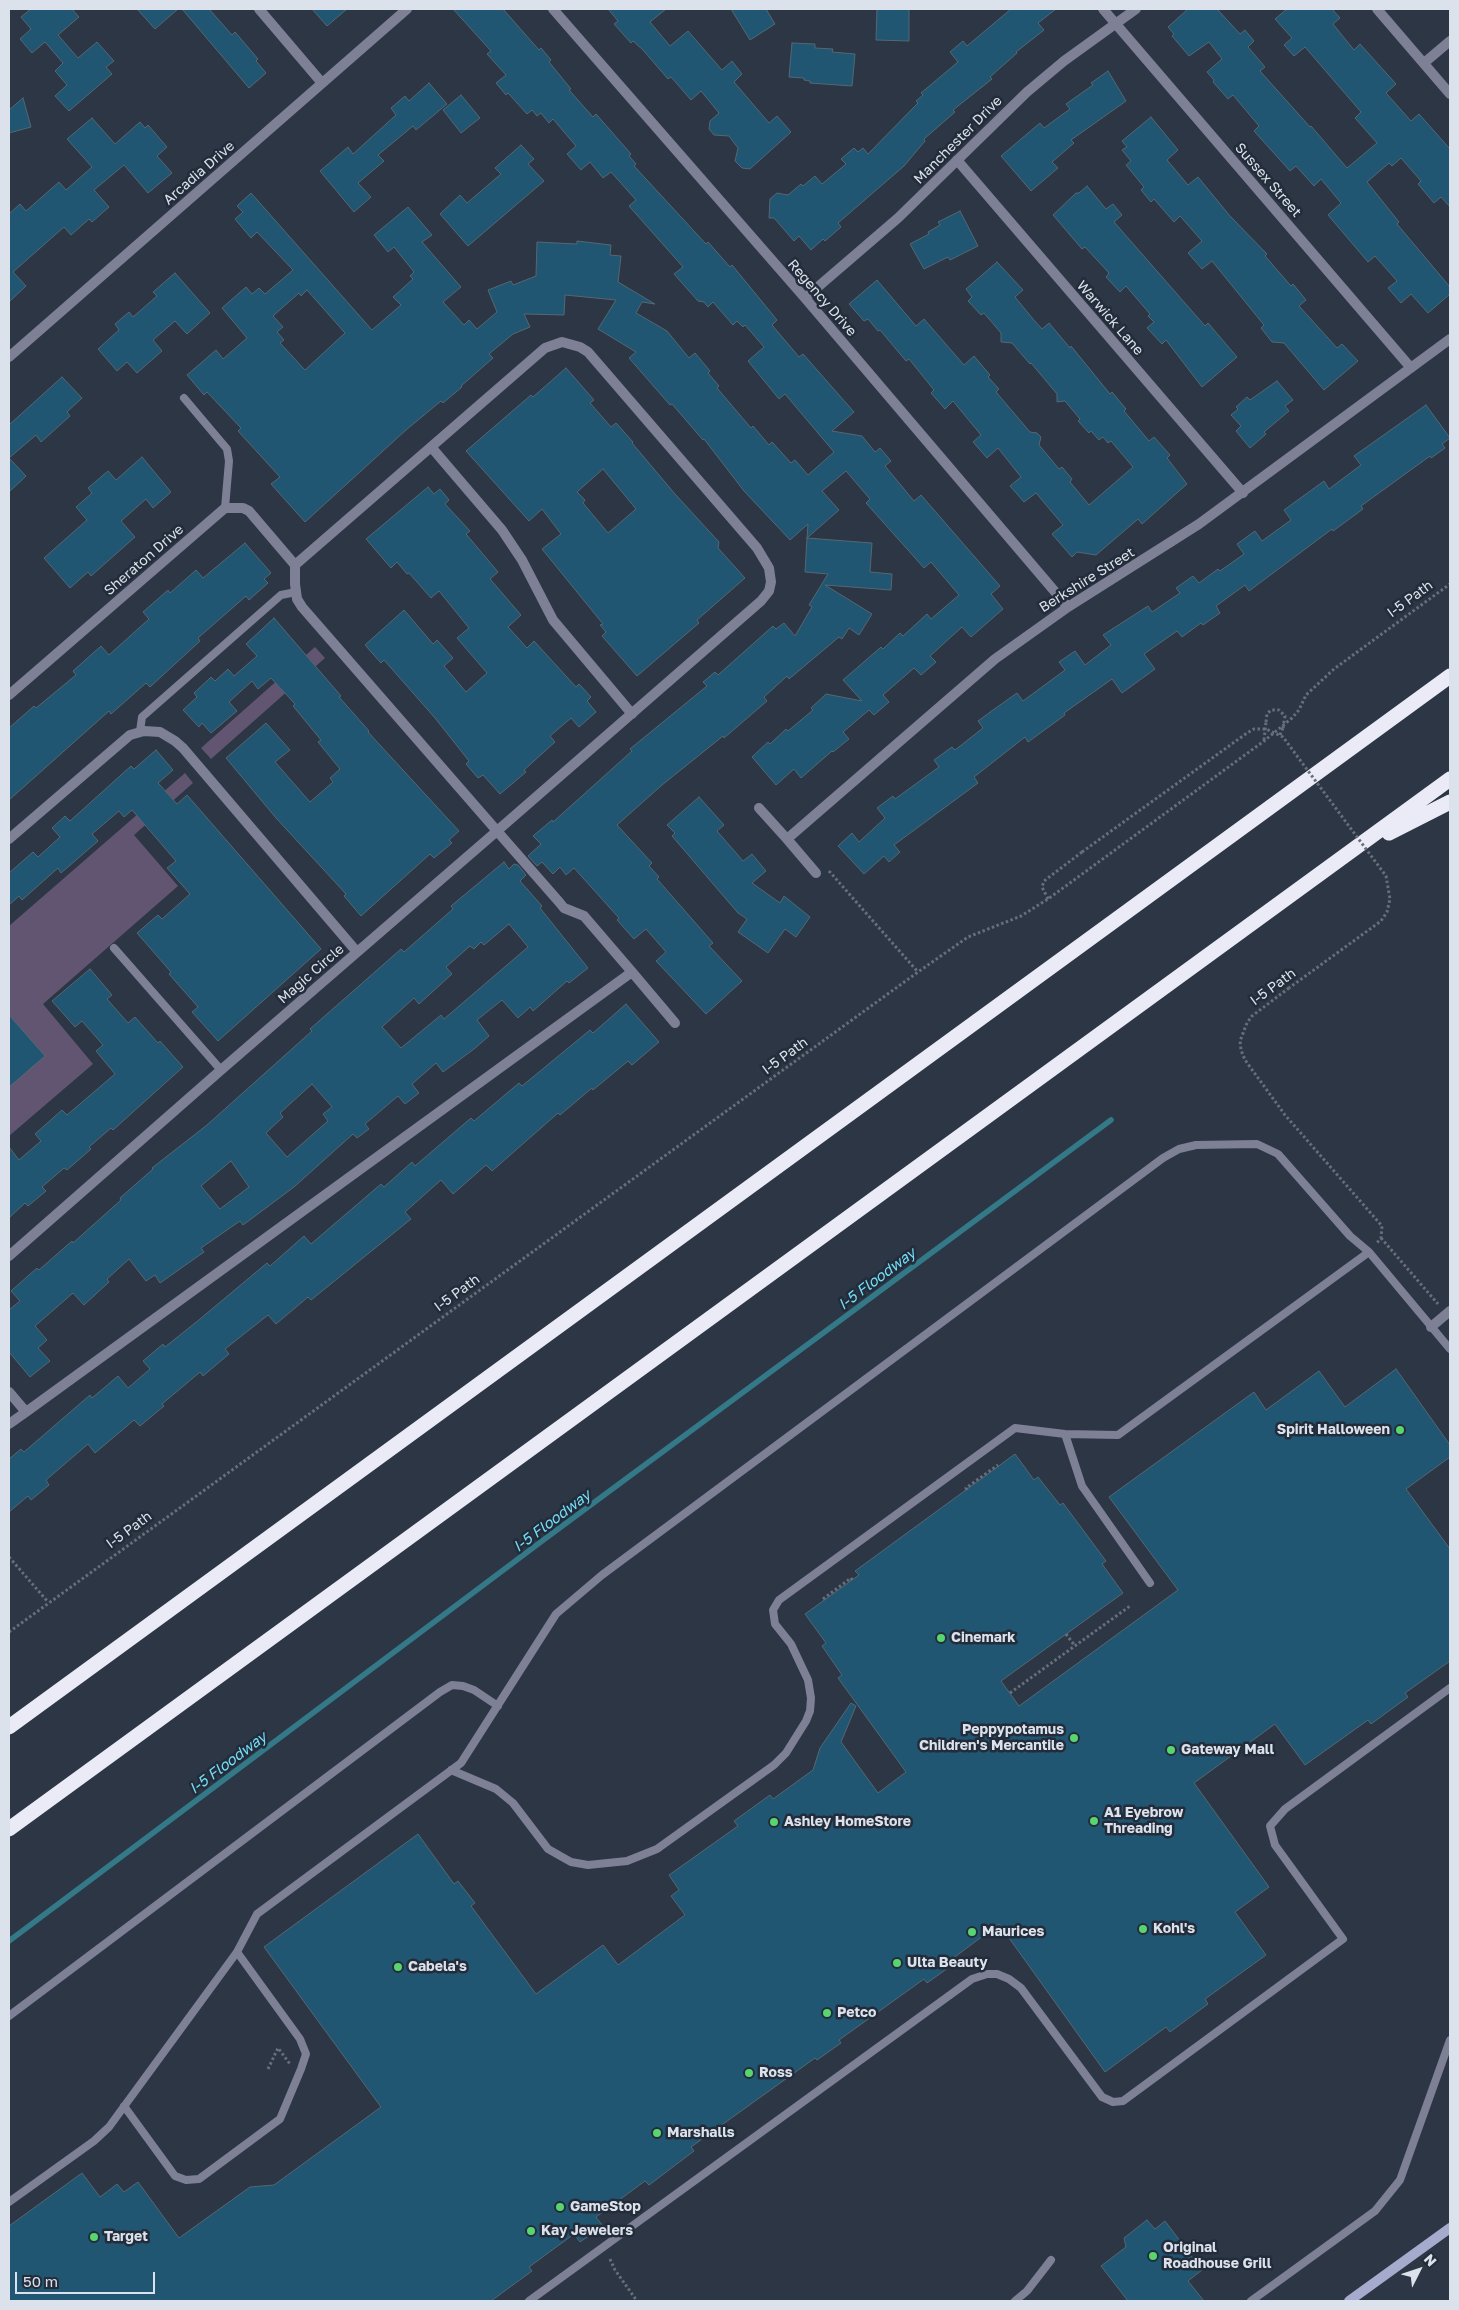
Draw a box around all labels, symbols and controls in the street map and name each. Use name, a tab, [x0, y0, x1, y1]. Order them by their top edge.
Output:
street label: Manchester Drive	[910, 92, 1006, 188]
street label: Arcadia Drive	[160, 138, 238, 208]
street label: Sussex Street	[1231, 139, 1305, 221]
street label: Regency Drive	[784, 256, 860, 340]
street label: Warwick Lane	[1073, 277, 1147, 359]
street label: Sheraton Drive	[101, 521, 187, 599]
street label: Berkshire Street	[1036, 544, 1138, 616]
street label: I-5 Path	[1384, 577, 1436, 621]
street label: Magic Circle	[274, 941, 348, 1007]
street label: I-5 Path	[1247, 965, 1299, 1009]
street label: I-5 Path	[759, 1034, 811, 1078]
water label: I-5 Floodway	[835, 1244, 919, 1314]
street label: I-5 Path	[431, 1271, 483, 1315]
place label: Spirit Halloween	[1277, 1422, 1390, 1438]
marker: Spirit Halloween	[1394, 1424, 1406, 1436]
water label: I-5 Floodway	[510, 1486, 594, 1556]
street label: I-5 Path	[103, 1508, 155, 1552]
place label: Cinemark	[951, 1630, 1015, 1646]
marker: Cinemark	[935, 1632, 947, 1644]
place label: Peppypotamus Children's Mercantile	[919, 1722, 1064, 1754]
water label: I-5 Floodway	[186, 1728, 270, 1798]
marker: Peppypotamus Children's Mercantile	[1068, 1732, 1080, 1744]
place label: Gateway Mall	[1181, 1742, 1274, 1758]
marker: Gateway Mall	[1165, 1744, 1177, 1756]
place label: A1 Eyebrow Threading	[1104, 1805, 1183, 1838]
place label: Ashley HomeStore	[784, 1814, 911, 1830]
marker: A1 Eyebrow Threading	[1088, 1815, 1100, 1827]
marker: Ashley HomeStore	[768, 1816, 780, 1828]
place label: Kohl's	[1153, 1921, 1195, 1937]
marker: Kohl's	[1137, 1923, 1149, 1935]
place label: Maurices	[982, 1924, 1044, 1940]
marker: Maurices	[966, 1926, 978, 1938]
place label: Ulta Beauty	[907, 1955, 988, 1971]
marker: Ulta Beauty	[891, 1957, 903, 1969]
place label: Cabela's	[408, 1959, 467, 1975]
marker: Cabela's	[392, 1961, 404, 1973]
place label: Petco	[837, 2005, 876, 2021]
marker: Petco	[821, 2007, 833, 2019]
place label: Ross	[759, 2065, 793, 2081]
marker: Ross	[743, 2067, 755, 2079]
place label: Marshalls	[667, 2125, 735, 2141]
marker: Marshalls	[651, 2127, 663, 2139]
place label: GameStop	[570, 2199, 641, 2215]
marker: GameStop	[554, 2201, 566, 2213]
place label: Kay Jewelers	[541, 2223, 633, 2239]
marker: Kay Jewelers	[525, 2225, 537, 2237]
place label: Target	[104, 2229, 148, 2245]
marker: Target	[88, 2231, 100, 2243]
place label: Original Roadhouse Grill	[1163, 2240, 1271, 2272]
north arrow	[1394, 2245, 1444, 2295]
marker: Original Roadhouse Grill	[1147, 2250, 1159, 2262]
text: N	[1421, 2250, 1441, 2269]
scale bar	[18, 2262, 158, 2294]
text: 50 m	[23, 2272, 58, 2290]

